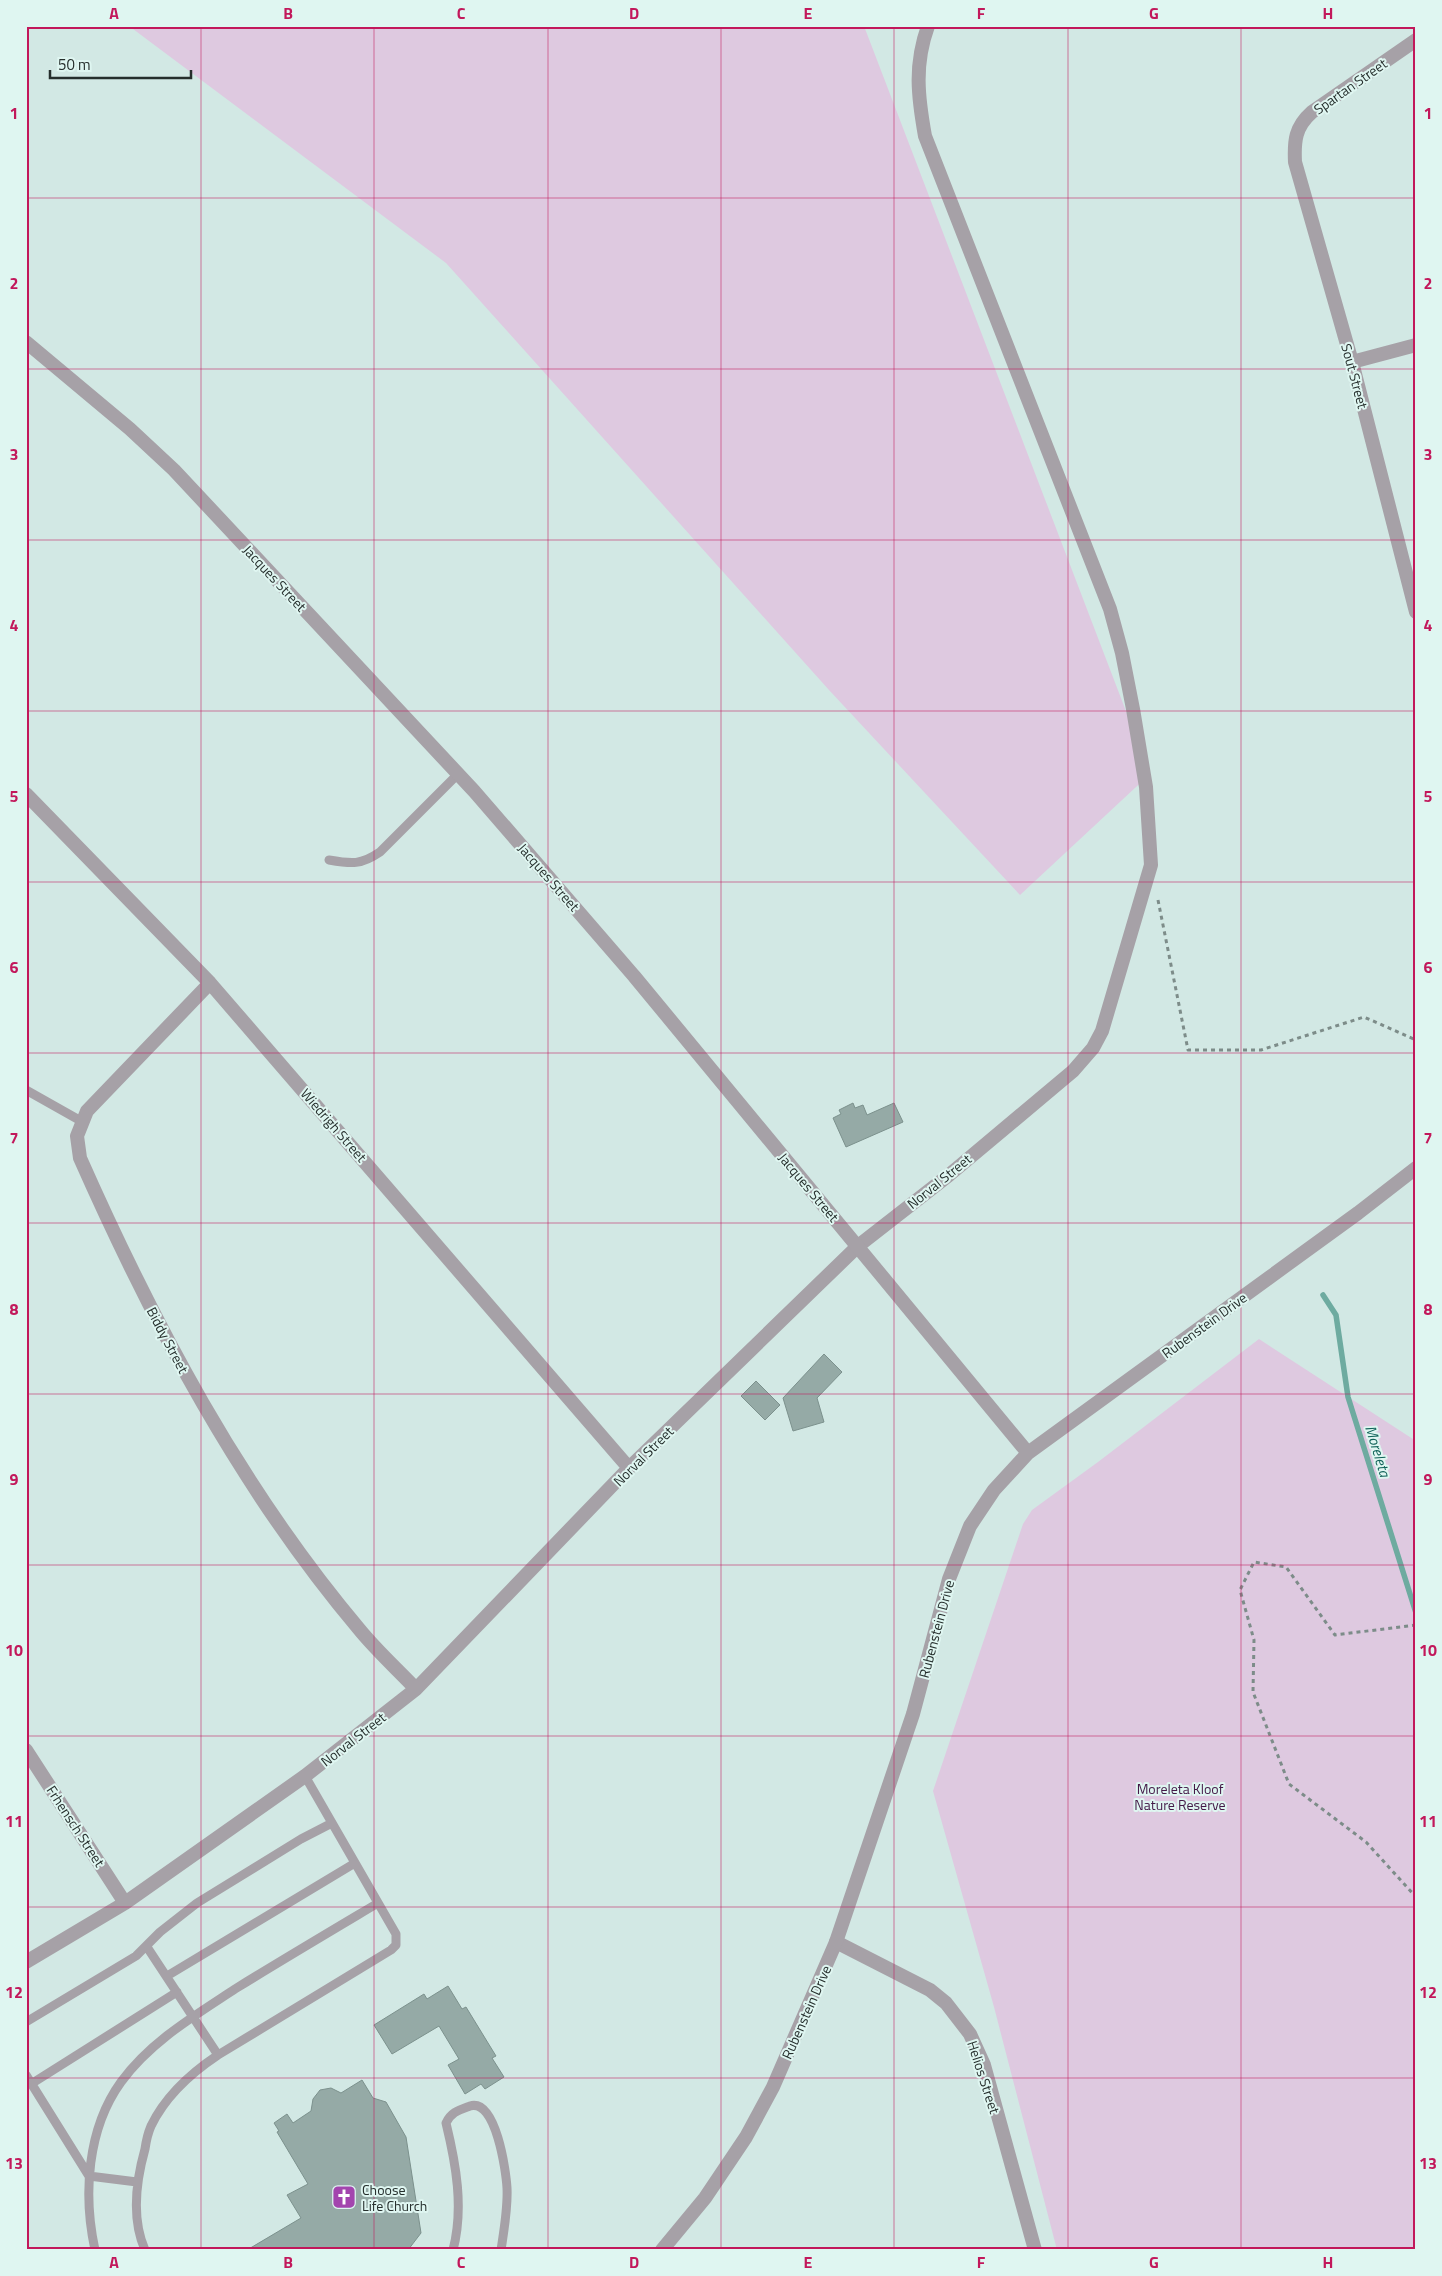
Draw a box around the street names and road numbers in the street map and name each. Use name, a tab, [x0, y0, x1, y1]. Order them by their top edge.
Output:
street label: Spartan Street	[1309, 53, 1391, 119]
street label: Sout Street	[1336, 341, 1374, 411]
street label: Jacques Street	[238, 540, 312, 616]
street label: Jacques Street	[513, 838, 585, 916]
street label: Wiedrigh Street	[296, 1083, 372, 1167]
street label: Jacques Street	[774, 1148, 844, 1226]
street label: Norval Street	[902, 1148, 976, 1214]
street label: Rubenstein Drive	[1157, 1287, 1251, 1363]
street label: Biddy Street	[142, 1303, 194, 1377]
street label: Norval Street	[608, 1421, 678, 1491]
street label: Rubenstein Drive	[913, 1578, 959, 1680]
street label: Norval Street	[316, 1707, 390, 1771]
street label: Frhensch Street	[42, 1781, 110, 1871]
street label: Rubenstein Drive	[776, 1962, 836, 2062]
street label: Helios Street	[962, 2038, 1006, 2116]

